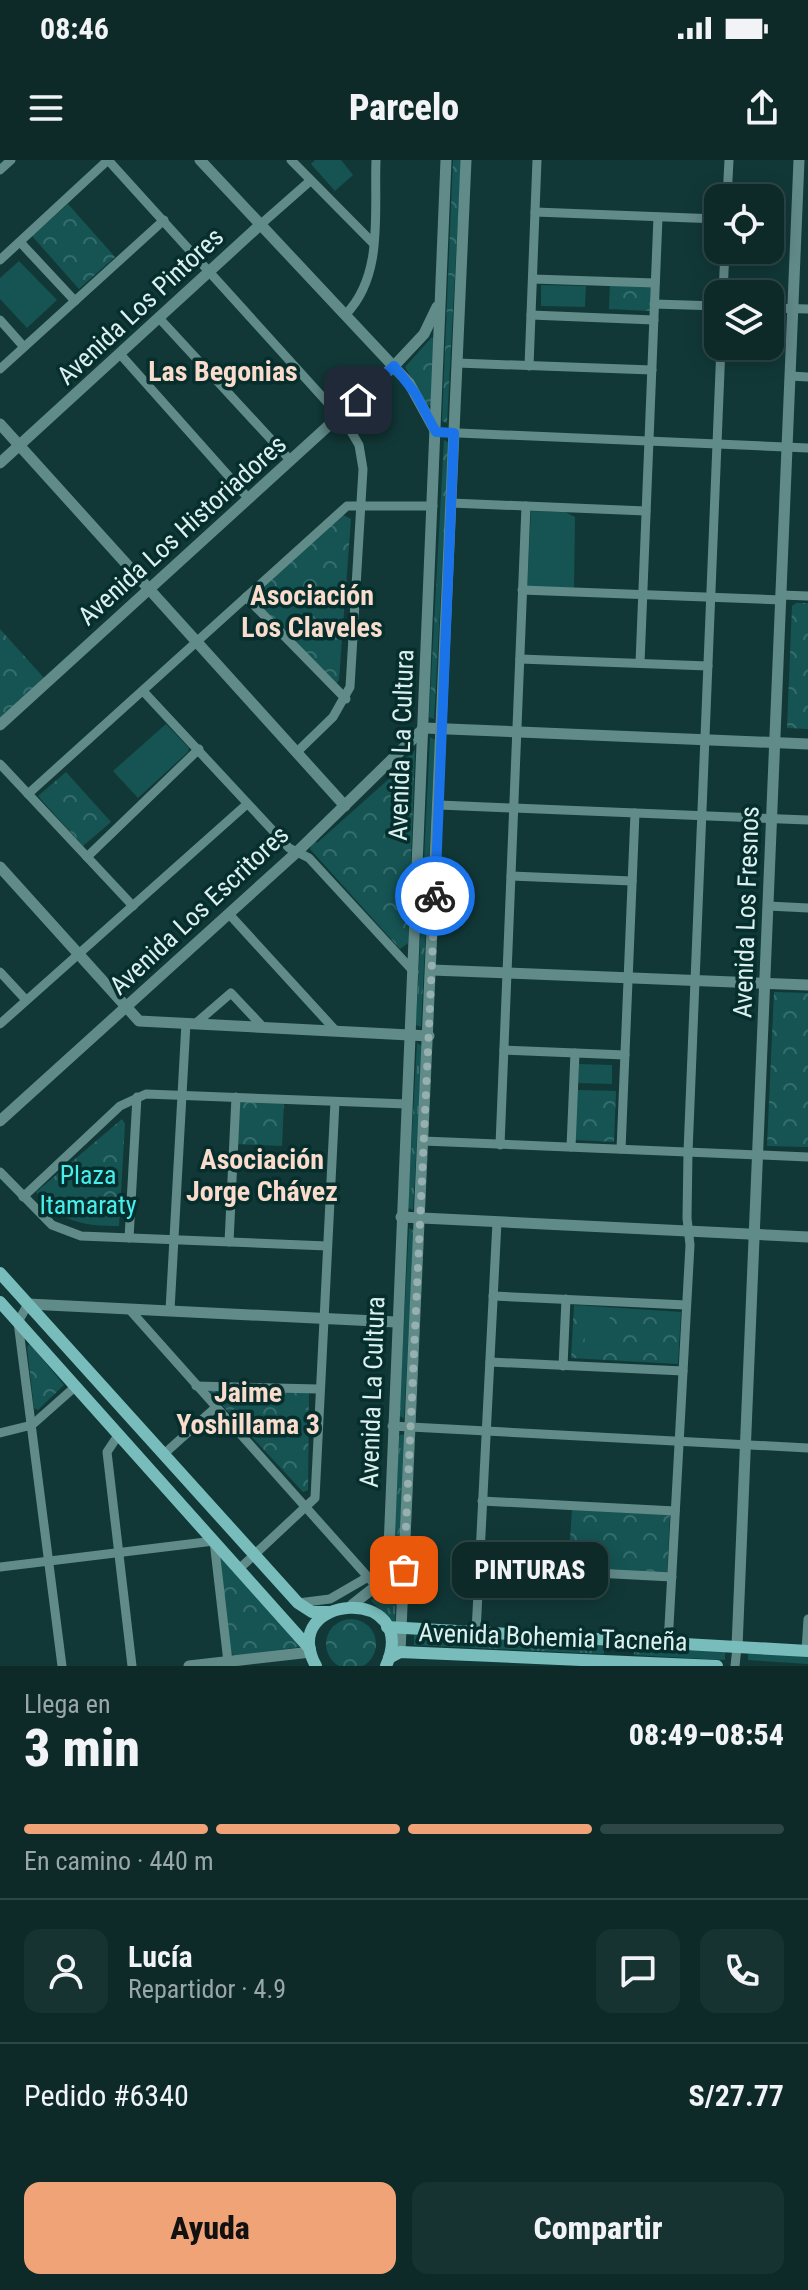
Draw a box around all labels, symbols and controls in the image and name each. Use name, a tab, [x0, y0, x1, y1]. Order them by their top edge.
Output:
text: 08:46	[40, 11, 109, 46]
icon: menu	[24, 86, 68, 130]
icon: share	[740, 86, 784, 130]
text: Parcelo	[349, 87, 459, 129]
map controls	[704, 184, 784, 360]
button: locate	[704, 184, 784, 264]
street label: Avenida Los Pintores	[51, 221, 229, 391]
button: layers	[704, 280, 784, 360]
district label: Las Begonias	[148, 355, 298, 388]
pin	[324, 366, 392, 434]
icon: home	[336, 378, 380, 422]
street label: Avenida Los Historiadores	[72, 429, 292, 631]
district label: Asociación Los Claveles	[241, 579, 383, 644]
street label: Avenida La Cultura	[383, 649, 419, 841]
street label: Avenida Los Fresnos	[727, 806, 765, 1018]
street label: Avenida Los Escritores	[103, 819, 295, 1001]
courier	[395, 856, 475, 936]
icon: bike	[413, 874, 457, 918]
district label: Asociación Jorge Chávez	[186, 1143, 338, 1208]
park label: Plaza Itamaraty	[39, 1160, 137, 1220]
street label: Avenida La Cultura	[354, 1296, 390, 1488]
district label: Jaime Yoshillama 3	[176, 1376, 320, 1441]
pin	[370, 1536, 438, 1604]
callout: PINTURAS	[452, 1542, 608, 1598]
icon: bag	[382, 1548, 426, 1592]
text: PINTURAS	[474, 1555, 586, 1585]
street label: Avenida Bohemia Tacneña	[418, 1617, 688, 1657]
text: Llega en	[24, 1689, 111, 1719]
text: 08:49–08:54	[629, 1717, 784, 1752]
text: 3 min	[24, 1718, 140, 1779]
text: En camino · 440 m	[24, 1846, 213, 1876]
button: person	[24, 1929, 108, 2013]
button: chat	[596, 1929, 680, 2013]
button: phone	[700, 1929, 784, 2013]
text: Lucía	[128, 1939, 193, 1974]
text: Repartidor · 4.9	[128, 1974, 286, 2004]
text: Pedido #6340	[24, 2078, 189, 2113]
text: S/27.77	[688, 2078, 784, 2113]
button: Ayuda	[24, 2182, 396, 2274]
button: Compartir	[412, 2182, 784, 2274]

